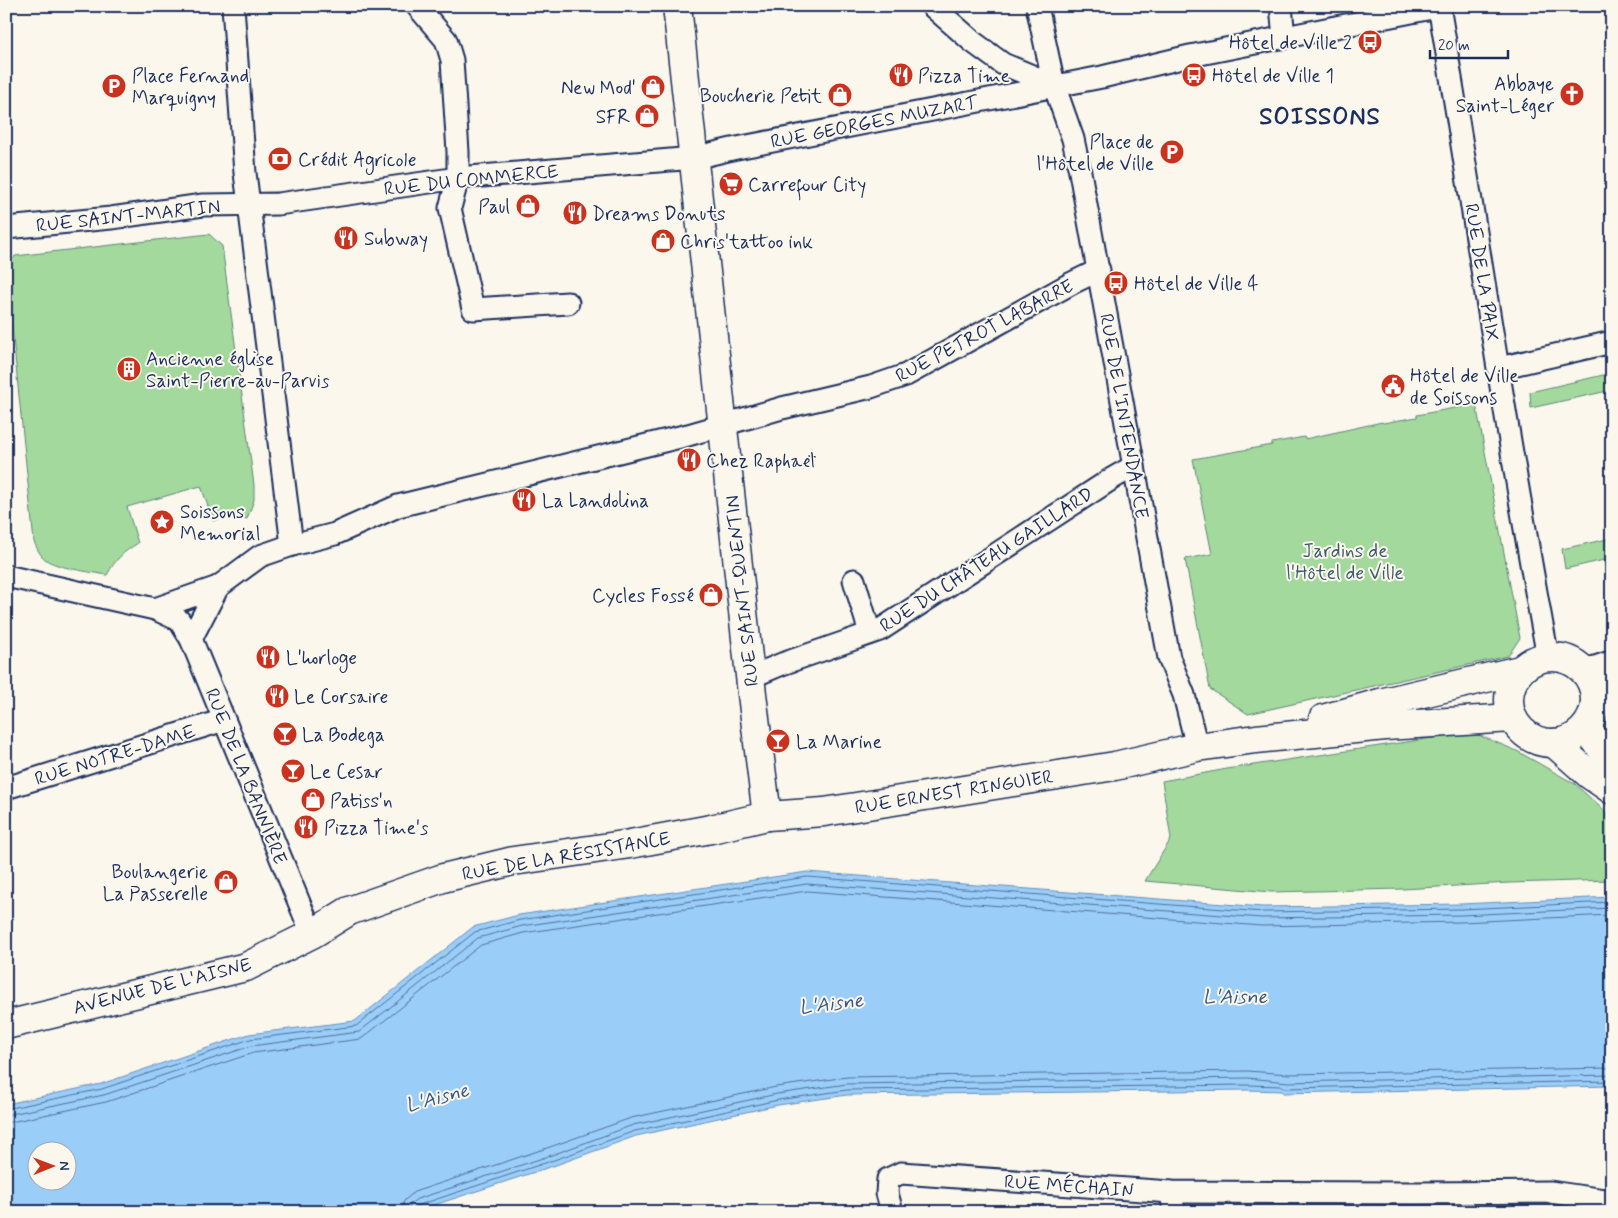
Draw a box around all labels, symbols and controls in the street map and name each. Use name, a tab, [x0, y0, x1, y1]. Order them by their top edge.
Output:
scale bar	[1430, 28, 1508, 60]
bus stop icon: Hôtel de Ville 2	[1357, 29, 1383, 55]
place label: Hôtel de Ville 2	[1229, 31, 1352, 56]
text: 20 m	[1438, 36, 1470, 56]
restaurant icon: Pizza Time	[888, 62, 914, 88]
bus stop icon: Hôtel de Ville 1	[1181, 62, 1207, 88]
place label: Place Fernand Marquigny	[132, 64, 249, 112]
place label: Pizza Time	[918, 64, 1010, 89]
place label: Hôtel de Ville 1	[1212, 64, 1334, 89]
place label: Abbaye Saint-Léger	[1456, 72, 1554, 120]
parking icon: Place Fernand Marquigny	[101, 73, 127, 99]
shop icon: New Mod'	[640, 74, 666, 100]
place label: New Mod'	[561, 76, 636, 101]
church icon: Abbaye Saint-Léger	[1559, 81, 1585, 107]
shop icon: Boucherie Petit	[827, 82, 853, 108]
place label: Boucherie Petit	[700, 84, 822, 109]
street label: RUE GEORGES MUZART	[768, 90, 981, 155]
district label: SOISSONS	[1259, 102, 1381, 133]
shop icon: SFR	[634, 103, 660, 129]
place label: SFR	[596, 105, 630, 130]
place label: Place de l'Hôtel de Ville	[1037, 130, 1154, 177]
parking icon: Place de l'Hôtel de Ville	[1159, 139, 1185, 165]
bank icon: Crédit Agricole	[267, 146, 293, 172]
place label: Crédit Agricole	[298, 148, 416, 175]
street label: RUE DU COMMERCE	[383, 159, 560, 202]
supermarket icon: Carrefour City	[718, 171, 744, 197]
place label: Carrefour City	[748, 173, 866, 201]
shop icon: Paul	[515, 193, 541, 219]
street label: RUE SAINT-MARTIN	[35, 194, 221, 239]
place label: Paul	[478, 195, 510, 220]
restaurant icon: Dreams Donuts	[562, 200, 588, 226]
place label: Dreams Donuts	[592, 202, 726, 227]
street label: RUE DE LA PAIX	[1458, 202, 1505, 343]
restaurant icon: Subway	[333, 225, 359, 251]
place label: Subway	[364, 227, 428, 253]
shop icon: Chris'tattoo ink	[650, 228, 676, 254]
place label: Chris'tattoo ink	[680, 230, 813, 255]
bus stop icon: Hôtel de Ville 4	[1103, 270, 1129, 296]
place label: Hôtel de Ville 4	[1134, 272, 1259, 297]
street label: RUE PETROT LABARRE	[891, 274, 1078, 389]
street label: RUE DE L'INTENDANCE	[1093, 312, 1154, 521]
place label: Ancienne église Saint-Pierre-au-Parvis	[146, 347, 330, 394]
building icon: Ancienne église Saint-Pierre-au-Parvis	[116, 356, 142, 382]
place label: Hôtel de Ville de Soissons	[1410, 364, 1519, 411]
public building icon: Hôtel de Ville de Soissons	[1380, 373, 1406, 399]
restaurant icon: Chez Raphaël	[676, 447, 702, 473]
place label: Chez Raphaël	[706, 449, 816, 474]
street label: RUE DU CHÂTEAU GAILLARD	[875, 482, 1098, 639]
restaurant icon: La Landolina	[511, 487, 537, 513]
place label: La Landolina	[542, 489, 649, 514]
street label: RUE SAINT-QUENTIN	[720, 494, 765, 688]
place label: Soissons Memorial	[180, 500, 260, 547]
place icon: Soissons Memorial	[149, 509, 175, 535]
park label: Jardins de l'Hôtel de Ville	[1286, 539, 1404, 586]
shop icon: Cycles Fossé	[698, 582, 724, 608]
place label: Cycles Fossé	[592, 584, 694, 609]
restaurant icon: L'horloge	[255, 644, 281, 670]
place label: L'horloge	[286, 646, 357, 673]
restaurant icon: Le Corsaire	[264, 683, 290, 709]
street label: RUE DE LA BANNIÈRE	[199, 685, 292, 868]
place label: Le Corsaire	[294, 685, 388, 710]
street label: RUE NOTRE-DAME	[32, 719, 199, 792]
bar icon: La Bodega	[272, 721, 298, 747]
place label: La Bodega	[302, 723, 385, 749]
bar icon: La Marine	[765, 728, 791, 754]
place label: La Marine	[796, 730, 882, 755]
bar icon: Le Cesar	[280, 758, 306, 784]
place label: Le Cesar	[310, 760, 383, 785]
street label: RUE ERNEST RINGUIER	[853, 764, 1055, 821]
shop icon: Patiss'n	[300, 787, 326, 813]
place label: Patiss'n	[330, 789, 393, 814]
restaurant icon: Pizza Time's	[293, 814, 319, 840]
place label: Pizza Time's	[324, 816, 429, 841]
street label: RUE DE LA RÉSISTANCE	[460, 825, 672, 887]
place label: Boulangerie La Passerelle	[103, 860, 208, 907]
shop icon: Boulangerie La Passerelle	[213, 869, 239, 895]
street label: AVENUE DE L'AISNE	[71, 952, 254, 1021]
water label: L'Aisne	[1203, 984, 1268, 1011]
water label: L'Aisne	[798, 987, 865, 1022]
water label: L'Aisne	[403, 1077, 472, 1120]
north arrow	[28, 1140, 78, 1190]
text: N	[55, 1161, 73, 1171]
street label: RUE MÉCHAIN	[1003, 1168, 1135, 1203]

